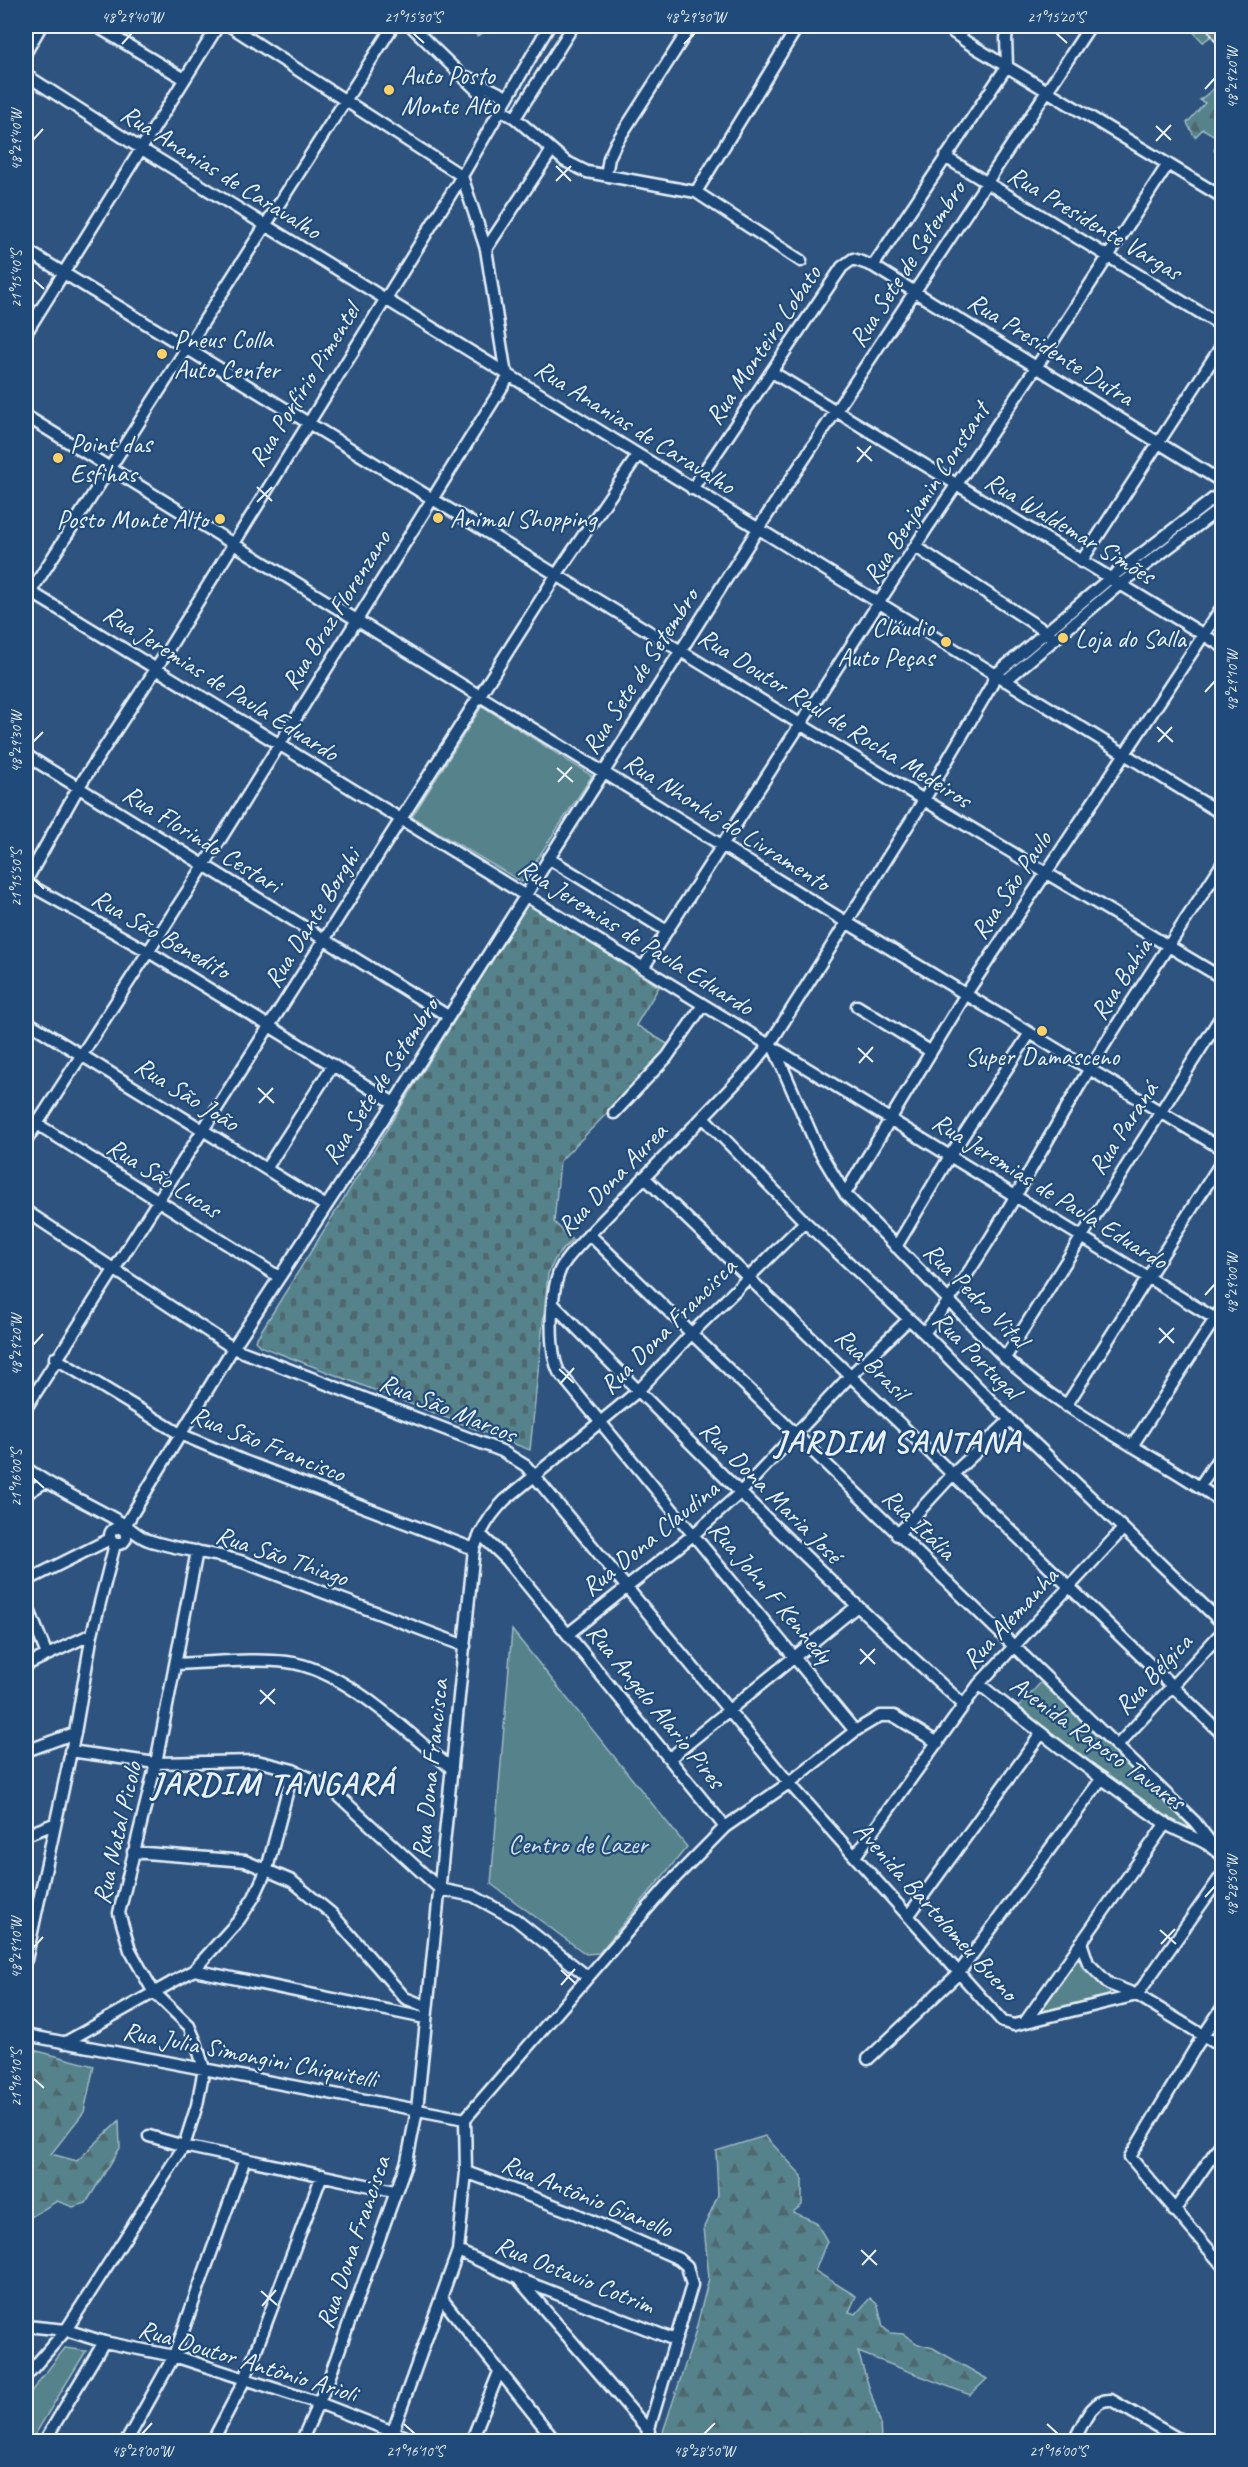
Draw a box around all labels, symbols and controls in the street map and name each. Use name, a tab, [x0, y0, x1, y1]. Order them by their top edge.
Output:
text: 48°29'40"W	[102, 8, 166, 27]
text: 21°15'30"S	[384, 8, 444, 27]
text: 48°29'30"W	[665, 8, 729, 27]
text: 21°15'20"S	[1027, 8, 1087, 27]
text: 48°29'20"W	[1223, 44, 1242, 108]
place label: Auto Posto Monte Alto	[401, 59, 501, 122]
marker: Auto Posto Monte Alto	[382, 83, 396, 97]
street label: Rua Ananias de Caravalho	[115, 97, 329, 248]
text: 48°29'40"W	[7, 106, 26, 170]
street label: Rua Presidente Vargas	[1002, 158, 1190, 289]
street label: Rua Sete de Setembro	[841, 172, 975, 353]
text: 21°15'40"S	[7, 248, 26, 308]
street label: Rua Monteiro Lobato	[697, 257, 830, 431]
street label: Rua Presidente Dutra	[962, 285, 1141, 414]
street label: Rua Porfírio Pimentel	[241, 293, 370, 473]
place label: Pneus Colla Auto Center	[174, 323, 282, 386]
marker: Pneus Colla Auto Center	[155, 347, 169, 361]
street label: Rua Ananias de Caravalho	[529, 352, 743, 503]
street label: Rua Benjamin Constant	[855, 393, 999, 590]
place label: Point das Esfihas	[70, 427, 154, 490]
marker: Point das Esfihas	[51, 451, 65, 465]
street label: Rua Waldemar Simões	[979, 464, 1163, 593]
place label: Animal Shopping	[450, 502, 598, 535]
place label: Posto Monte Alto	[56, 503, 211, 536]
marker: Animal Shopping	[431, 511, 445, 525]
marker: Posto Monte Alto	[213, 512, 227, 526]
street label: Rua Braz Florenzano	[274, 522, 399, 696]
street label: Rua Sete de Setembro	[574, 579, 708, 760]
street label: Rua Jeremias de Paula Eduardo	[97, 597, 346, 770]
place label: Cláudio Auto Peças	[838, 611, 936, 674]
street label: Rua Doutor Raul de Rocha Medeiros	[692, 620, 980, 817]
place label: Loja do Salla	[1075, 622, 1187, 655]
marker: Loja do Salla	[1056, 631, 1070, 645]
marker: Cláudio Auto Peças	[939, 635, 953, 649]
text: 48°29'10"W	[1223, 647, 1242, 711]
text: 48°29'30"W	[7, 708, 26, 772]
street label: Rua Nhonhô do Livramento	[618, 745, 839, 900]
street label: Rua Florindo Cestari	[117, 777, 290, 903]
street label: Rua São Paulo	[963, 823, 1060, 945]
street label: Rua Dante Borghi	[256, 840, 370, 994]
text: 21°15'50"S	[7, 847, 26, 907]
street label: Rua Jeremias de Paula Eduardo	[512, 851, 761, 1024]
street label: Rua São Benedito	[86, 881, 238, 988]
street label: Rua Bahia	[1082, 931, 1160, 1026]
street label: Rua Sete de Setembro	[314, 989, 448, 1170]
marker: Super Damasceno	[1035, 1024, 1049, 1038]
place label: Super Damasceno	[965, 1040, 1121, 1073]
street label: Rua São João	[129, 1049, 247, 1140]
street label: Rua Paraná	[1081, 1073, 1167, 1181]
street label: Rua Jeremias de Paula Eduardo	[926, 1105, 1175, 1278]
street label: Rua Dona Aurea	[550, 1114, 675, 1243]
street label: Rua São Lucas	[101, 1130, 229, 1227]
street label: Rua Pedro Vital	[916, 1235, 1039, 1358]
street label: Rua Dona Francisca	[593, 1249, 745, 1401]
text: 48°29'00"W	[1223, 1250, 1242, 1314]
street label: Rua Portugal	[926, 1304, 1032, 1410]
text: 48°29'20"W	[7, 1311, 26, 1375]
street label: Rua Brasil	[828, 1321, 919, 1411]
street label: Rua São Marcos	[375, 1366, 523, 1451]
street label: Rua São Francisco	[186, 1398, 352, 1491]
street label: Rua Dona Maria José	[693, 1414, 852, 1573]
district label: JARDIM SANTANA	[773, 1421, 1022, 1462]
text: 21°16'00"S	[7, 1447, 26, 1507]
street label: Rua Dona Claudina	[575, 1472, 727, 1603]
street label: Rua Itália	[875, 1481, 964, 1568]
street label: Rua John F Kennedy	[702, 1514, 842, 1672]
street label: Rua São Thiago	[212, 1518, 354, 1595]
street label: Rua Alemanha	[955, 1559, 1066, 1676]
street label: Rua Angelo Alario Pires	[579, 1617, 734, 1797]
street label: Rua Bélgica	[1107, 1625, 1200, 1722]
street label: Avenida Raposo Tavares	[1004, 1668, 1194, 1819]
street label: Rua Dona Francisca	[404, 1676, 456, 1860]
street label: Rua Natal Picolo	[85, 1757, 150, 1907]
district label: JARDIM TANGARÁ	[149, 1763, 397, 1804]
street label: Avenida Bartolomeu Bueno	[847, 1814, 1027, 2010]
park label: Centro de Lazer	[508, 1828, 650, 1861]
text: 48°28'50"W	[1223, 1852, 1242, 1916]
text: 48°29'10"W	[7, 1914, 26, 1978]
street label: Rua Julia Simongini Chiquitelli	[120, 2014, 383, 2096]
text: 21°16'10"S	[7, 2047, 26, 2107]
street label: Rua Antônio Gianello	[497, 2147, 679, 2246]
street label: Rua Dona Francisca	[308, 2150, 398, 2333]
street label: Rua Octavio Cotrim	[491, 2228, 661, 2322]
street label: Rua Doutor Antônio Arioli	[135, 2312, 364, 2411]
text: 48°29'00"W	[112, 2442, 176, 2461]
text: 21°16'10"S	[386, 2442, 446, 2461]
text: 48°28'50"W	[674, 2442, 738, 2461]
text: 21°16'00"S	[1029, 2442, 1089, 2461]

